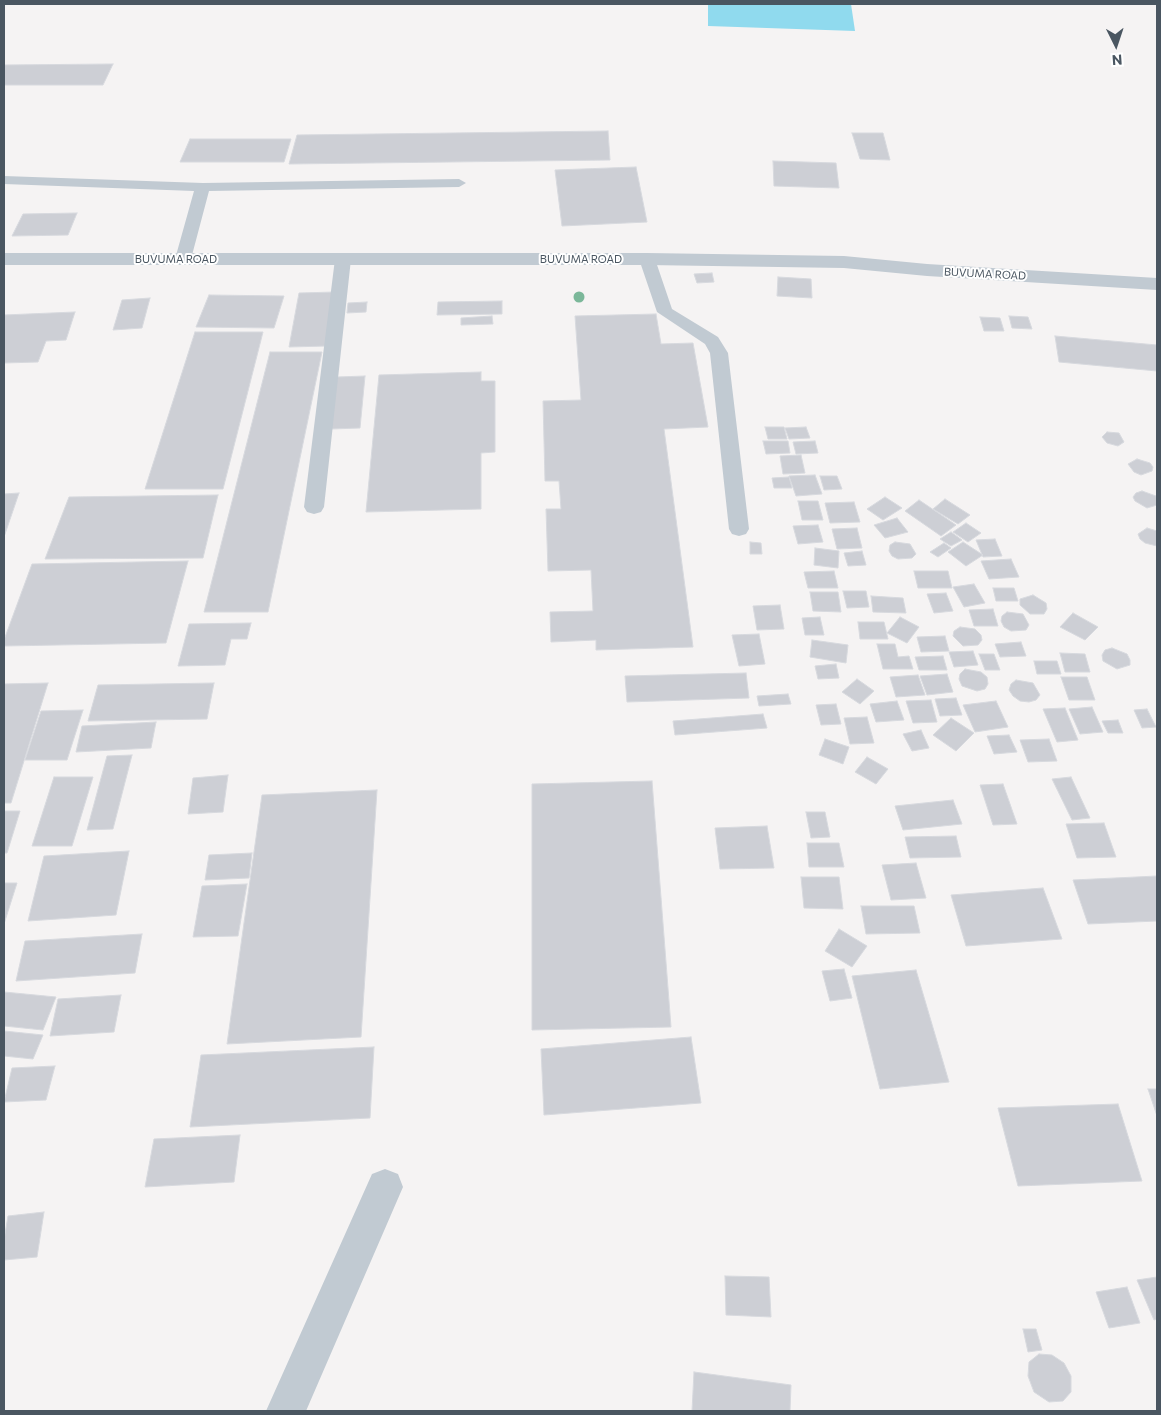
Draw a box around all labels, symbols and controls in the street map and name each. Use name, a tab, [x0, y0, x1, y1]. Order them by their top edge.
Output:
north arrow	[1091, 20, 1141, 70]
text: N	[1111, 52, 1123, 69]
street label: BUVUMA ROAD	[135, 252, 217, 266]
street label: BUVUMA ROAD	[540, 252, 622, 266]
street label: BUVUMA ROAD	[944, 265, 1026, 283]

